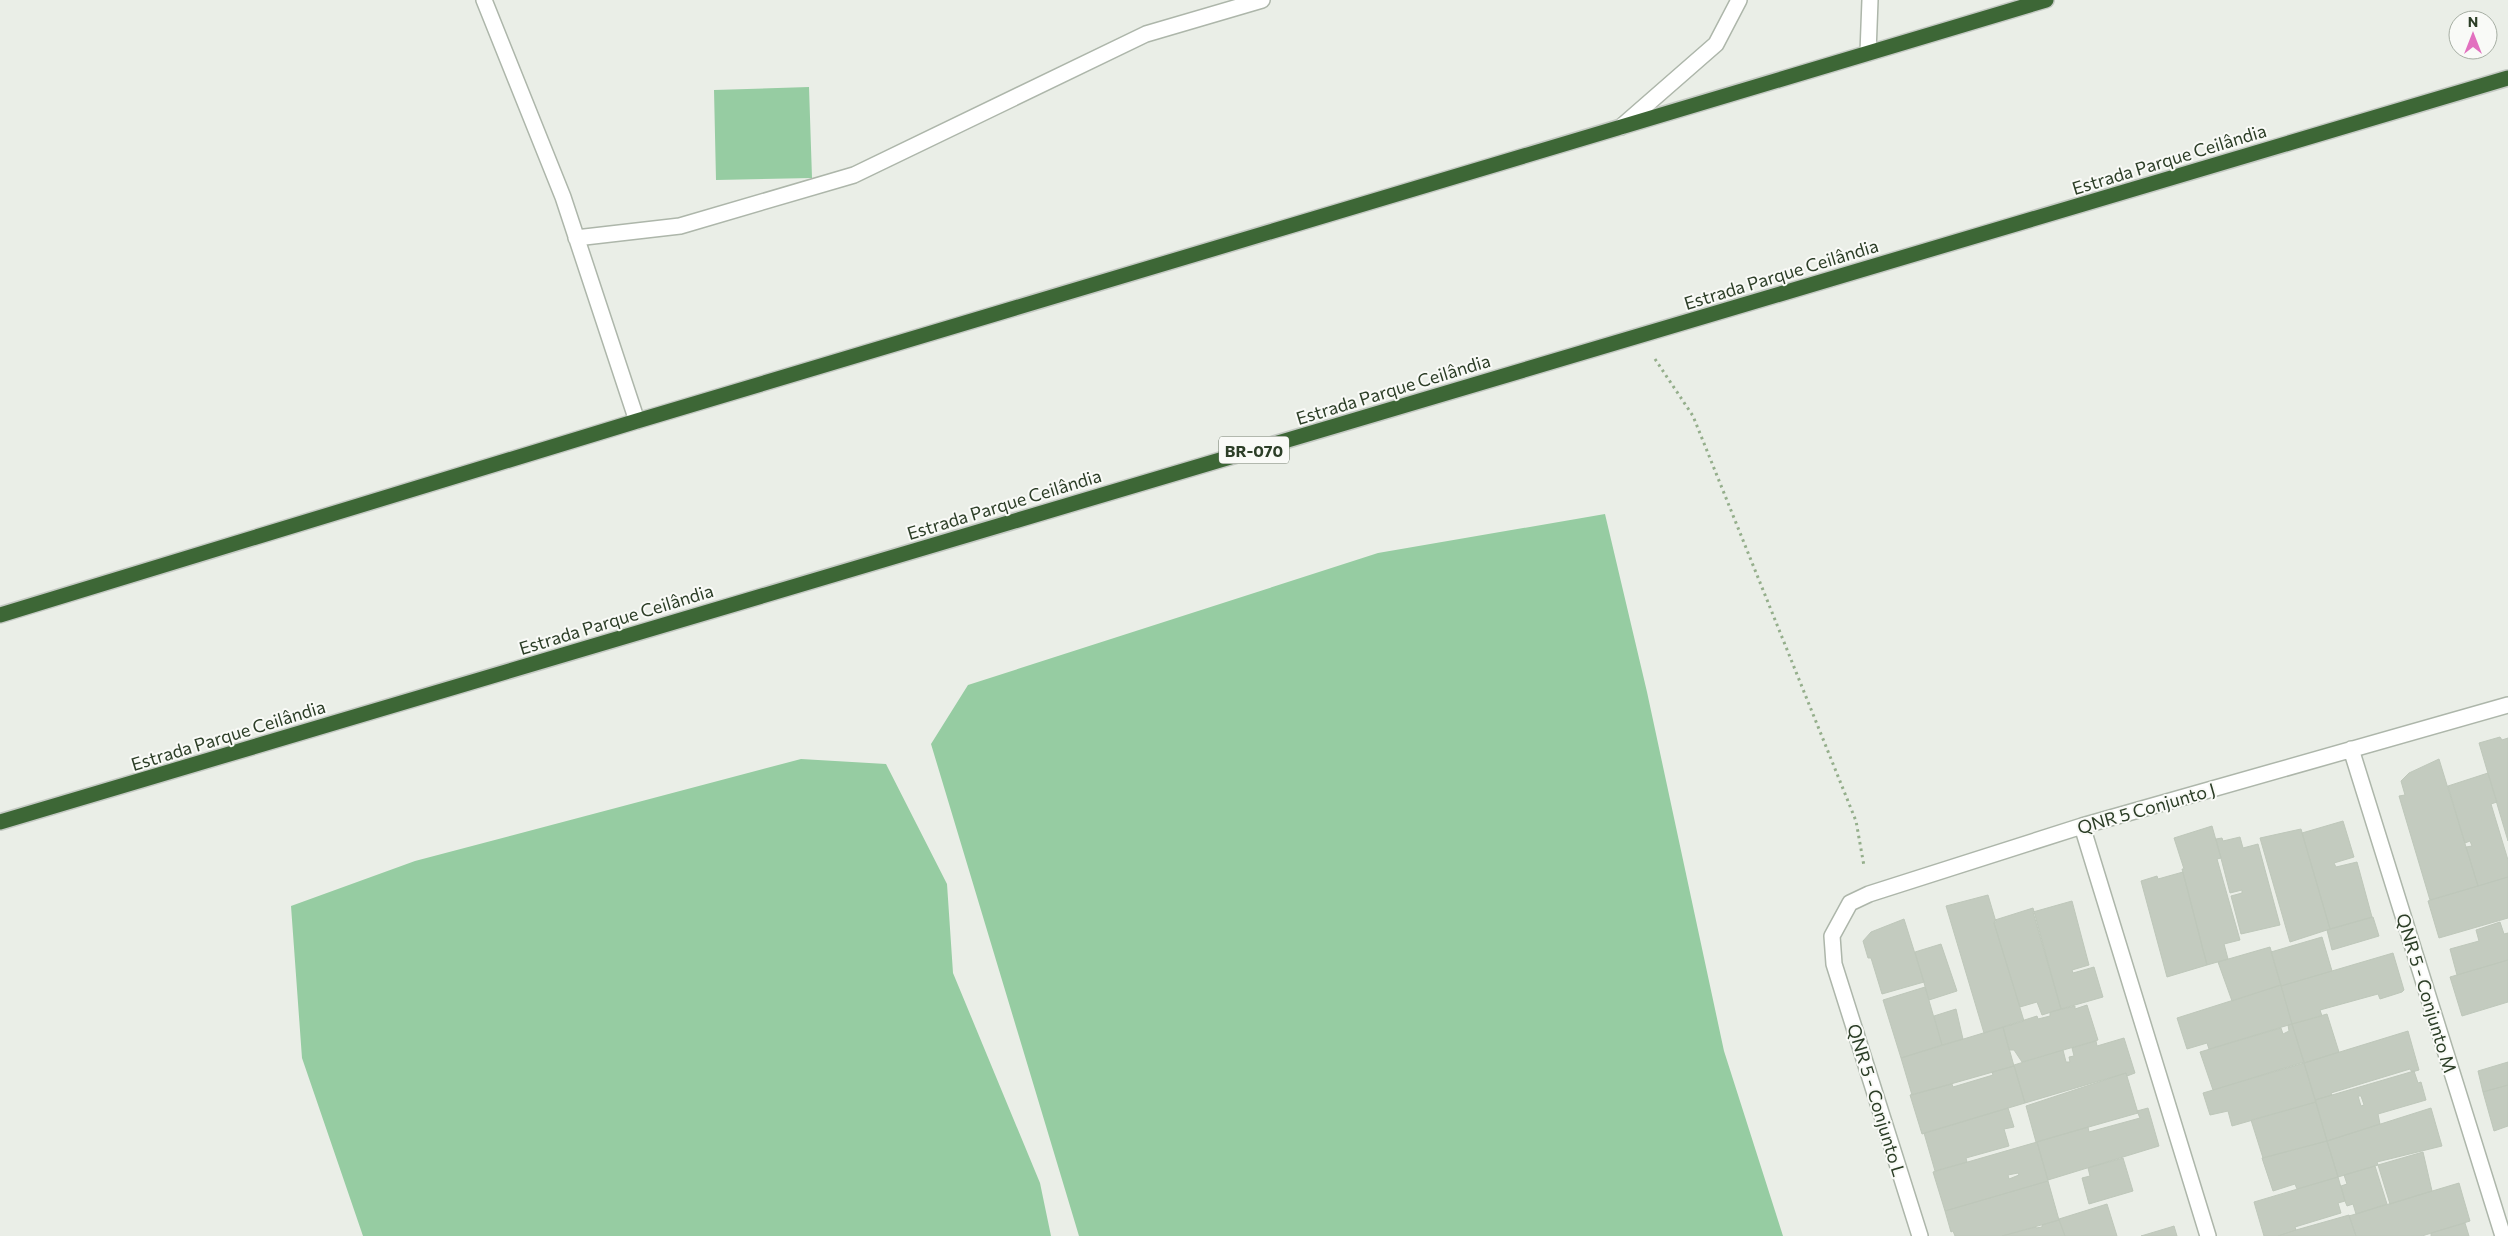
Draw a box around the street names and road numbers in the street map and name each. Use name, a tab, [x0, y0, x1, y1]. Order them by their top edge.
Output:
street label: Estrada Parque Ceilândia	[2069, 119, 2269, 199]
street label: Estrada Parque Ceilândia	[1681, 234, 1881, 314]
street label: Estrada Parque Ceilândia	[1293, 349, 1493, 429]
road number: BR-070	[1219, 436, 1289, 464]
street label: Estrada Parque Ceilândia	[904, 464, 1104, 544]
street label: Estrada Parque Ceilândia	[516, 579, 716, 659]
street label: Estrada Parque Ceilândia	[128, 695, 328, 775]
street label: QNR 5 Conjunto J	[2074, 778, 2218, 838]
street label: QNR 5 - Conjunto M	[2392, 911, 2462, 1075]
street label: QNR 5 - Conjunto L	[1843, 1021, 1911, 1179]

